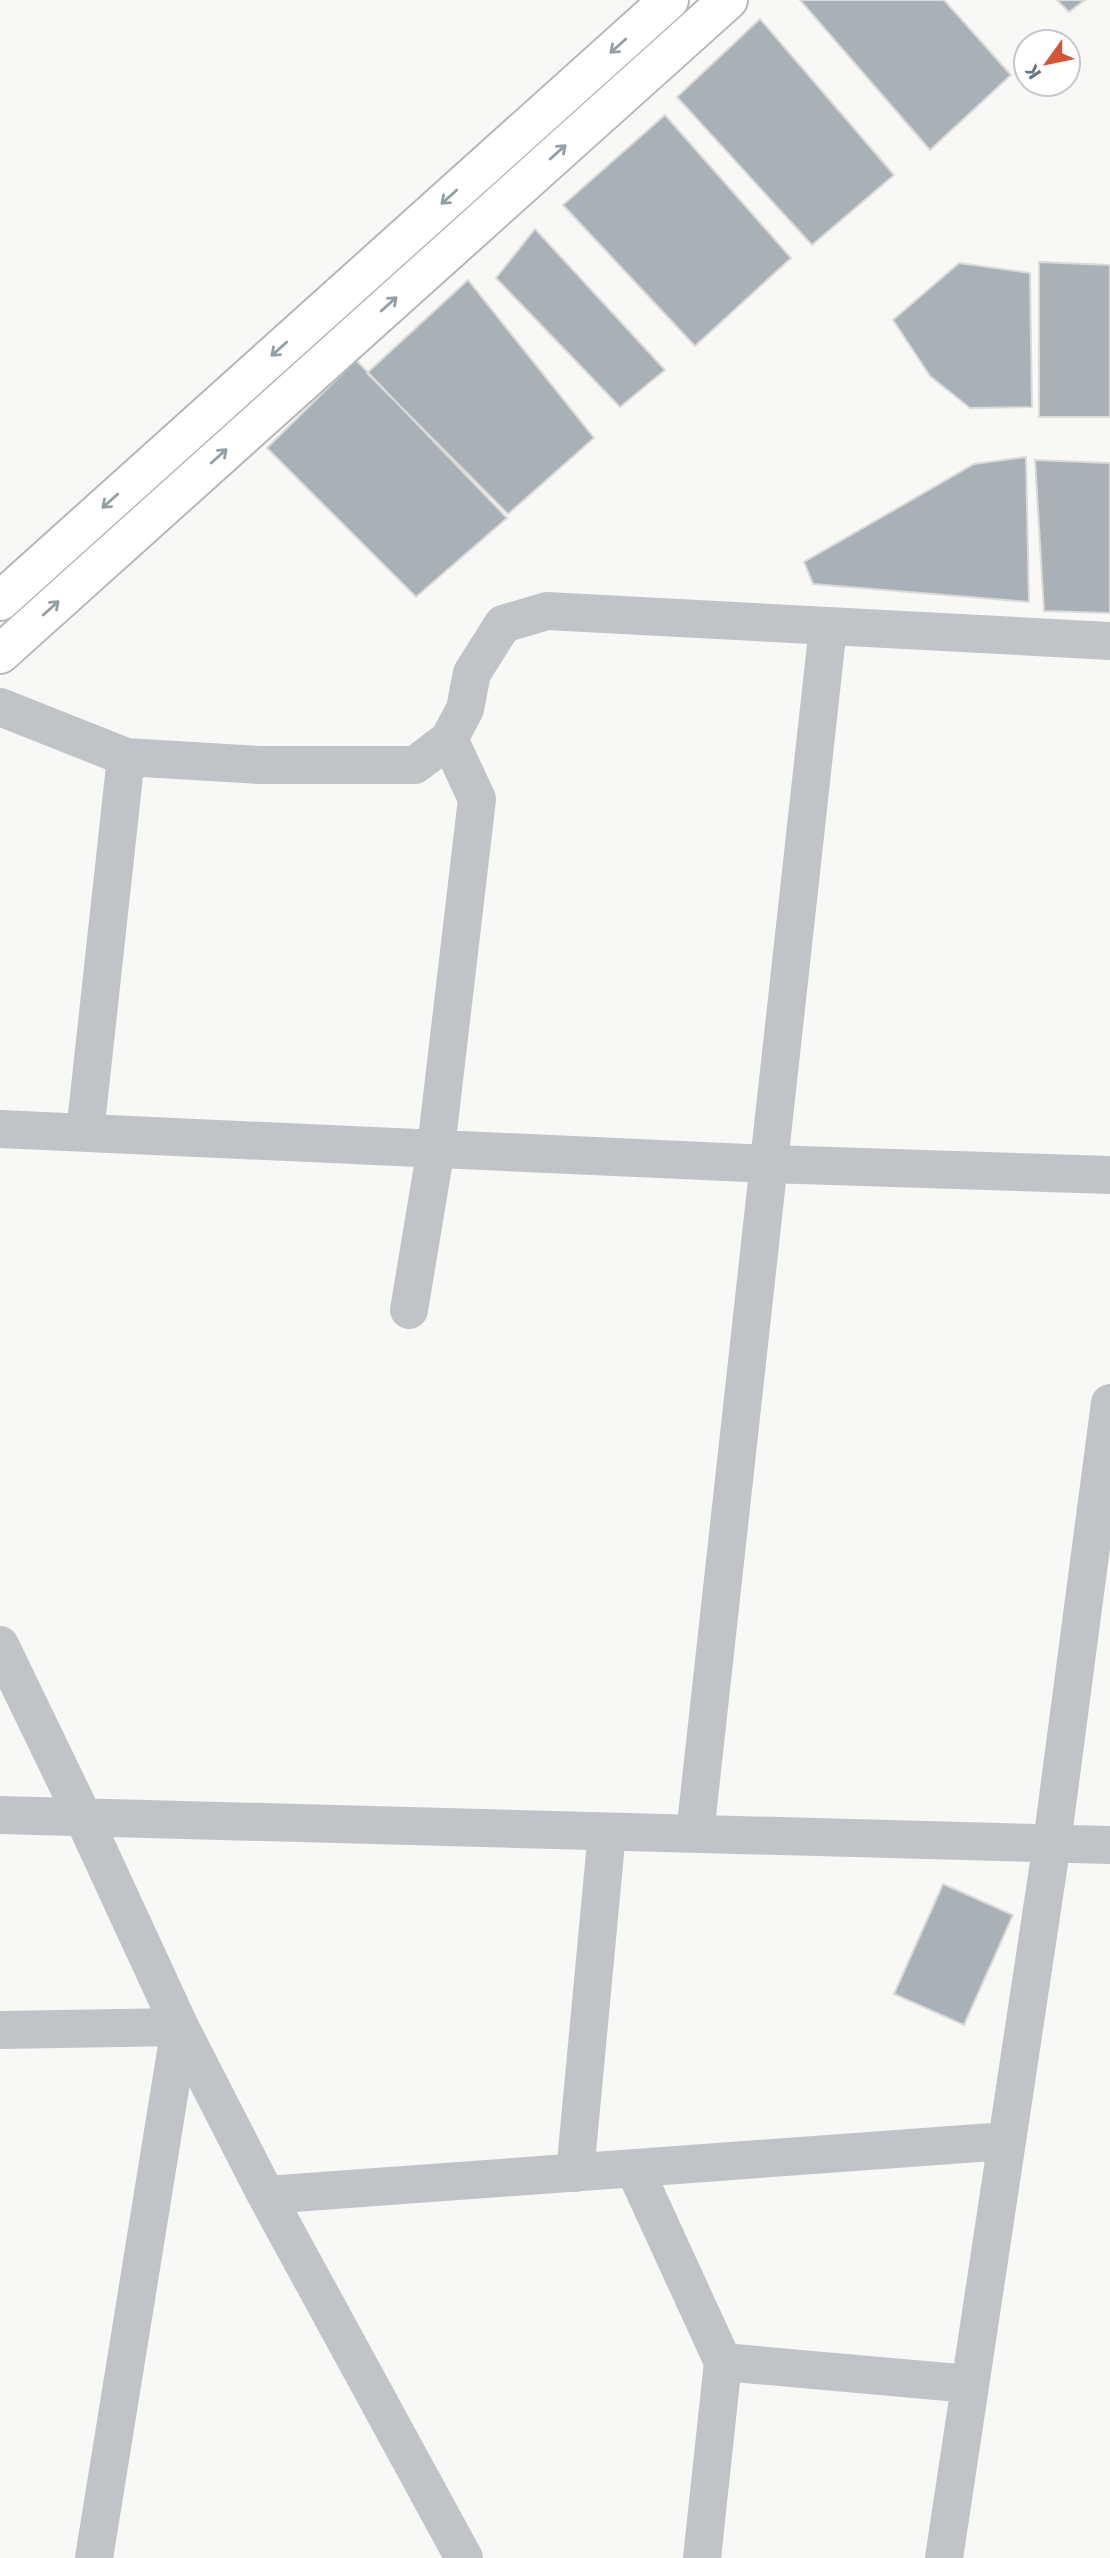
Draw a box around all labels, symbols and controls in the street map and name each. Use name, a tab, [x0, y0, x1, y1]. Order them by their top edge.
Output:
north arrow	[1012, 28, 1082, 98]
one-way arrow	[610, 37, 627, 54]
text: K	[1020, 60, 1046, 83]
one-way arrow	[549, 144, 567, 160]
one-way arrow	[440, 189, 458, 205]
one-way arrow	[380, 296, 398, 312]
one-way arrow	[270, 341, 288, 357]
one-way arrow	[210, 448, 228, 464]
one-way arrow	[101, 493, 119, 509]
one-way arrow	[41, 601, 59, 617]

